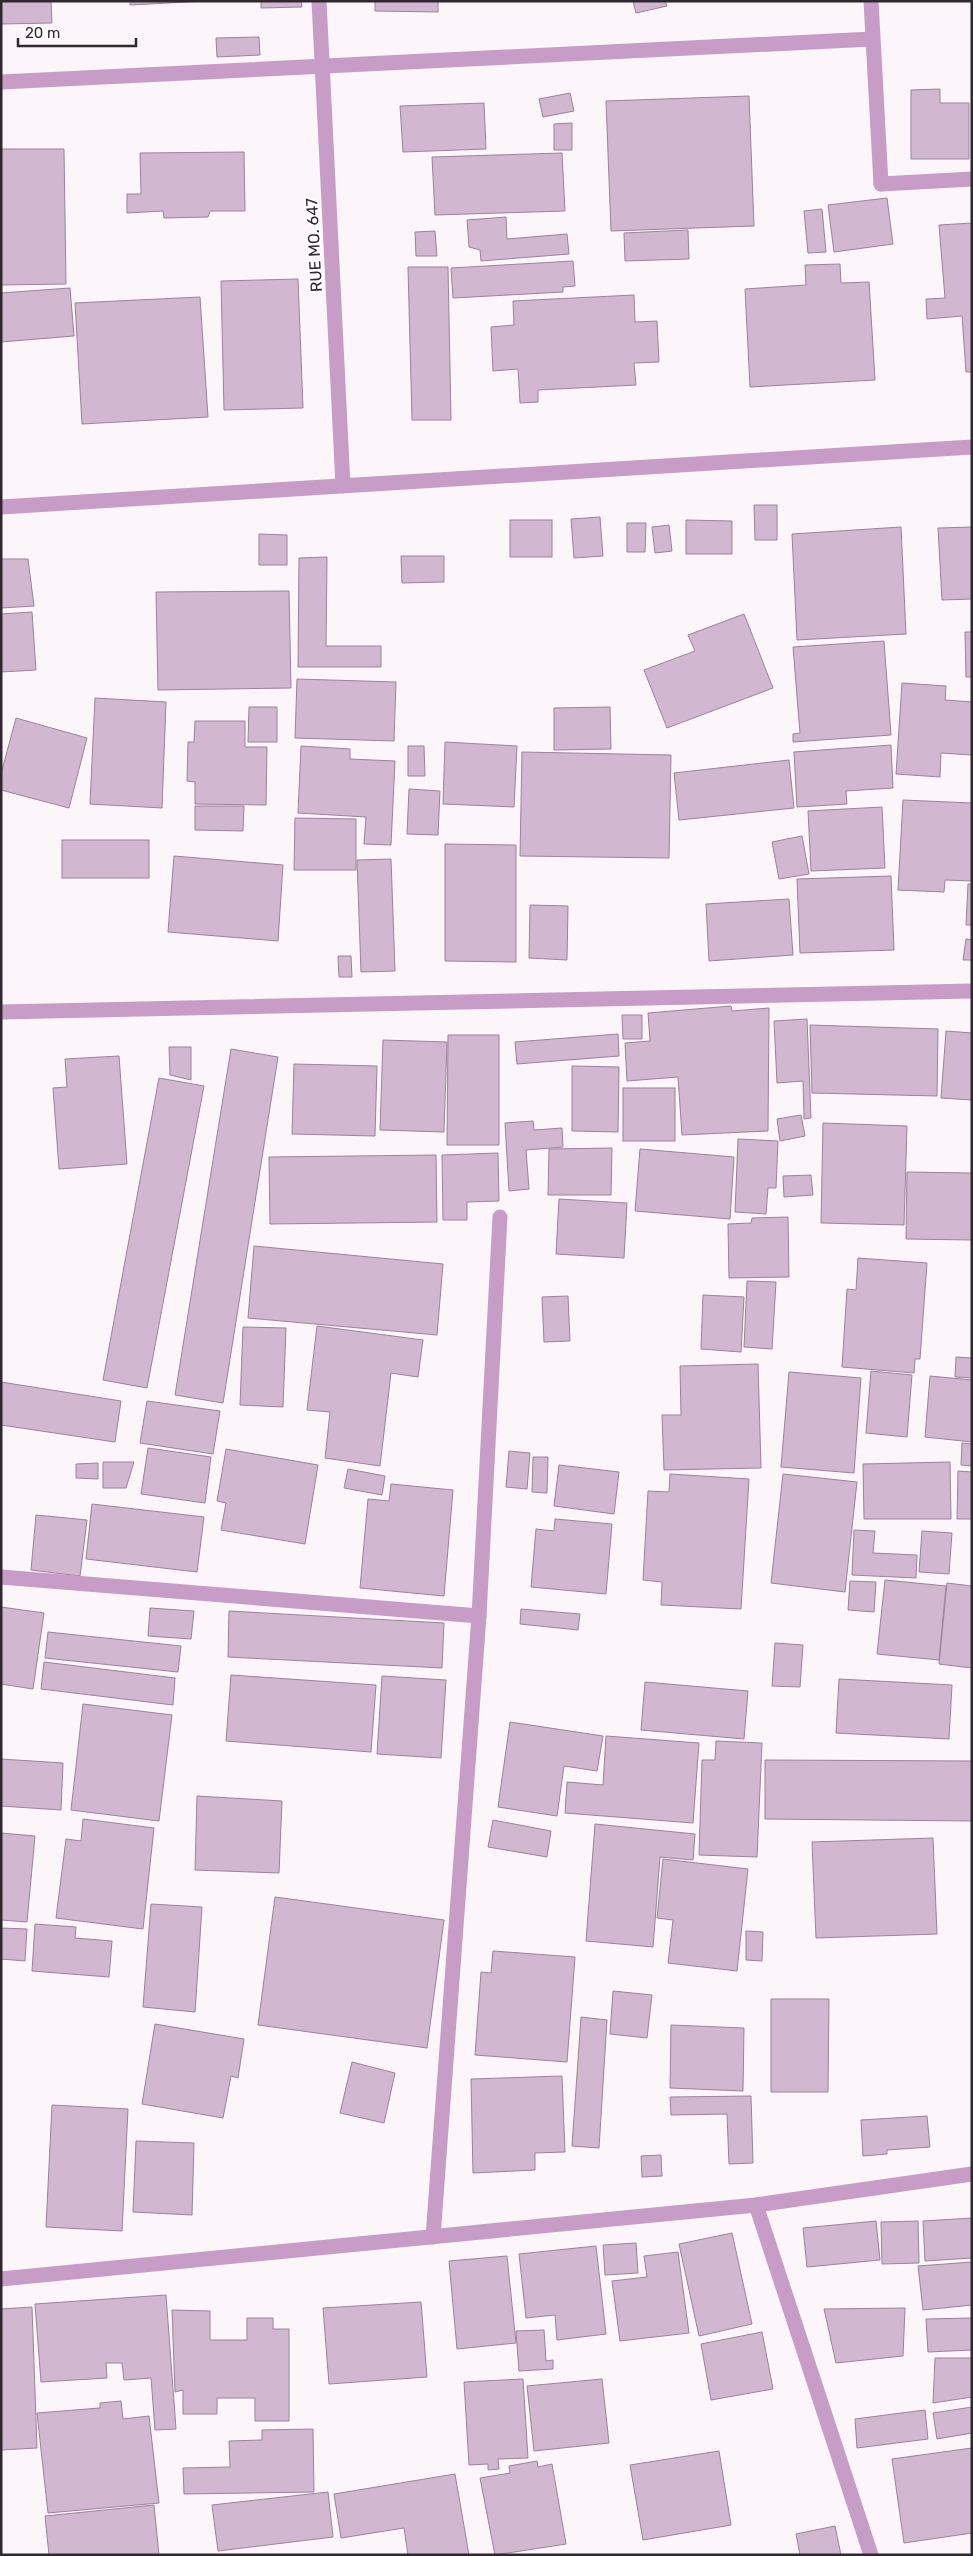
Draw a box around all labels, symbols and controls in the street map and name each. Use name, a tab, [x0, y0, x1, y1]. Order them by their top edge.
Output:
scale bar	[18, 15, 135, 47]
text: 20 m	[25, 24, 60, 42]
street label: RUE MO. 647	[302, 198, 326, 292]

